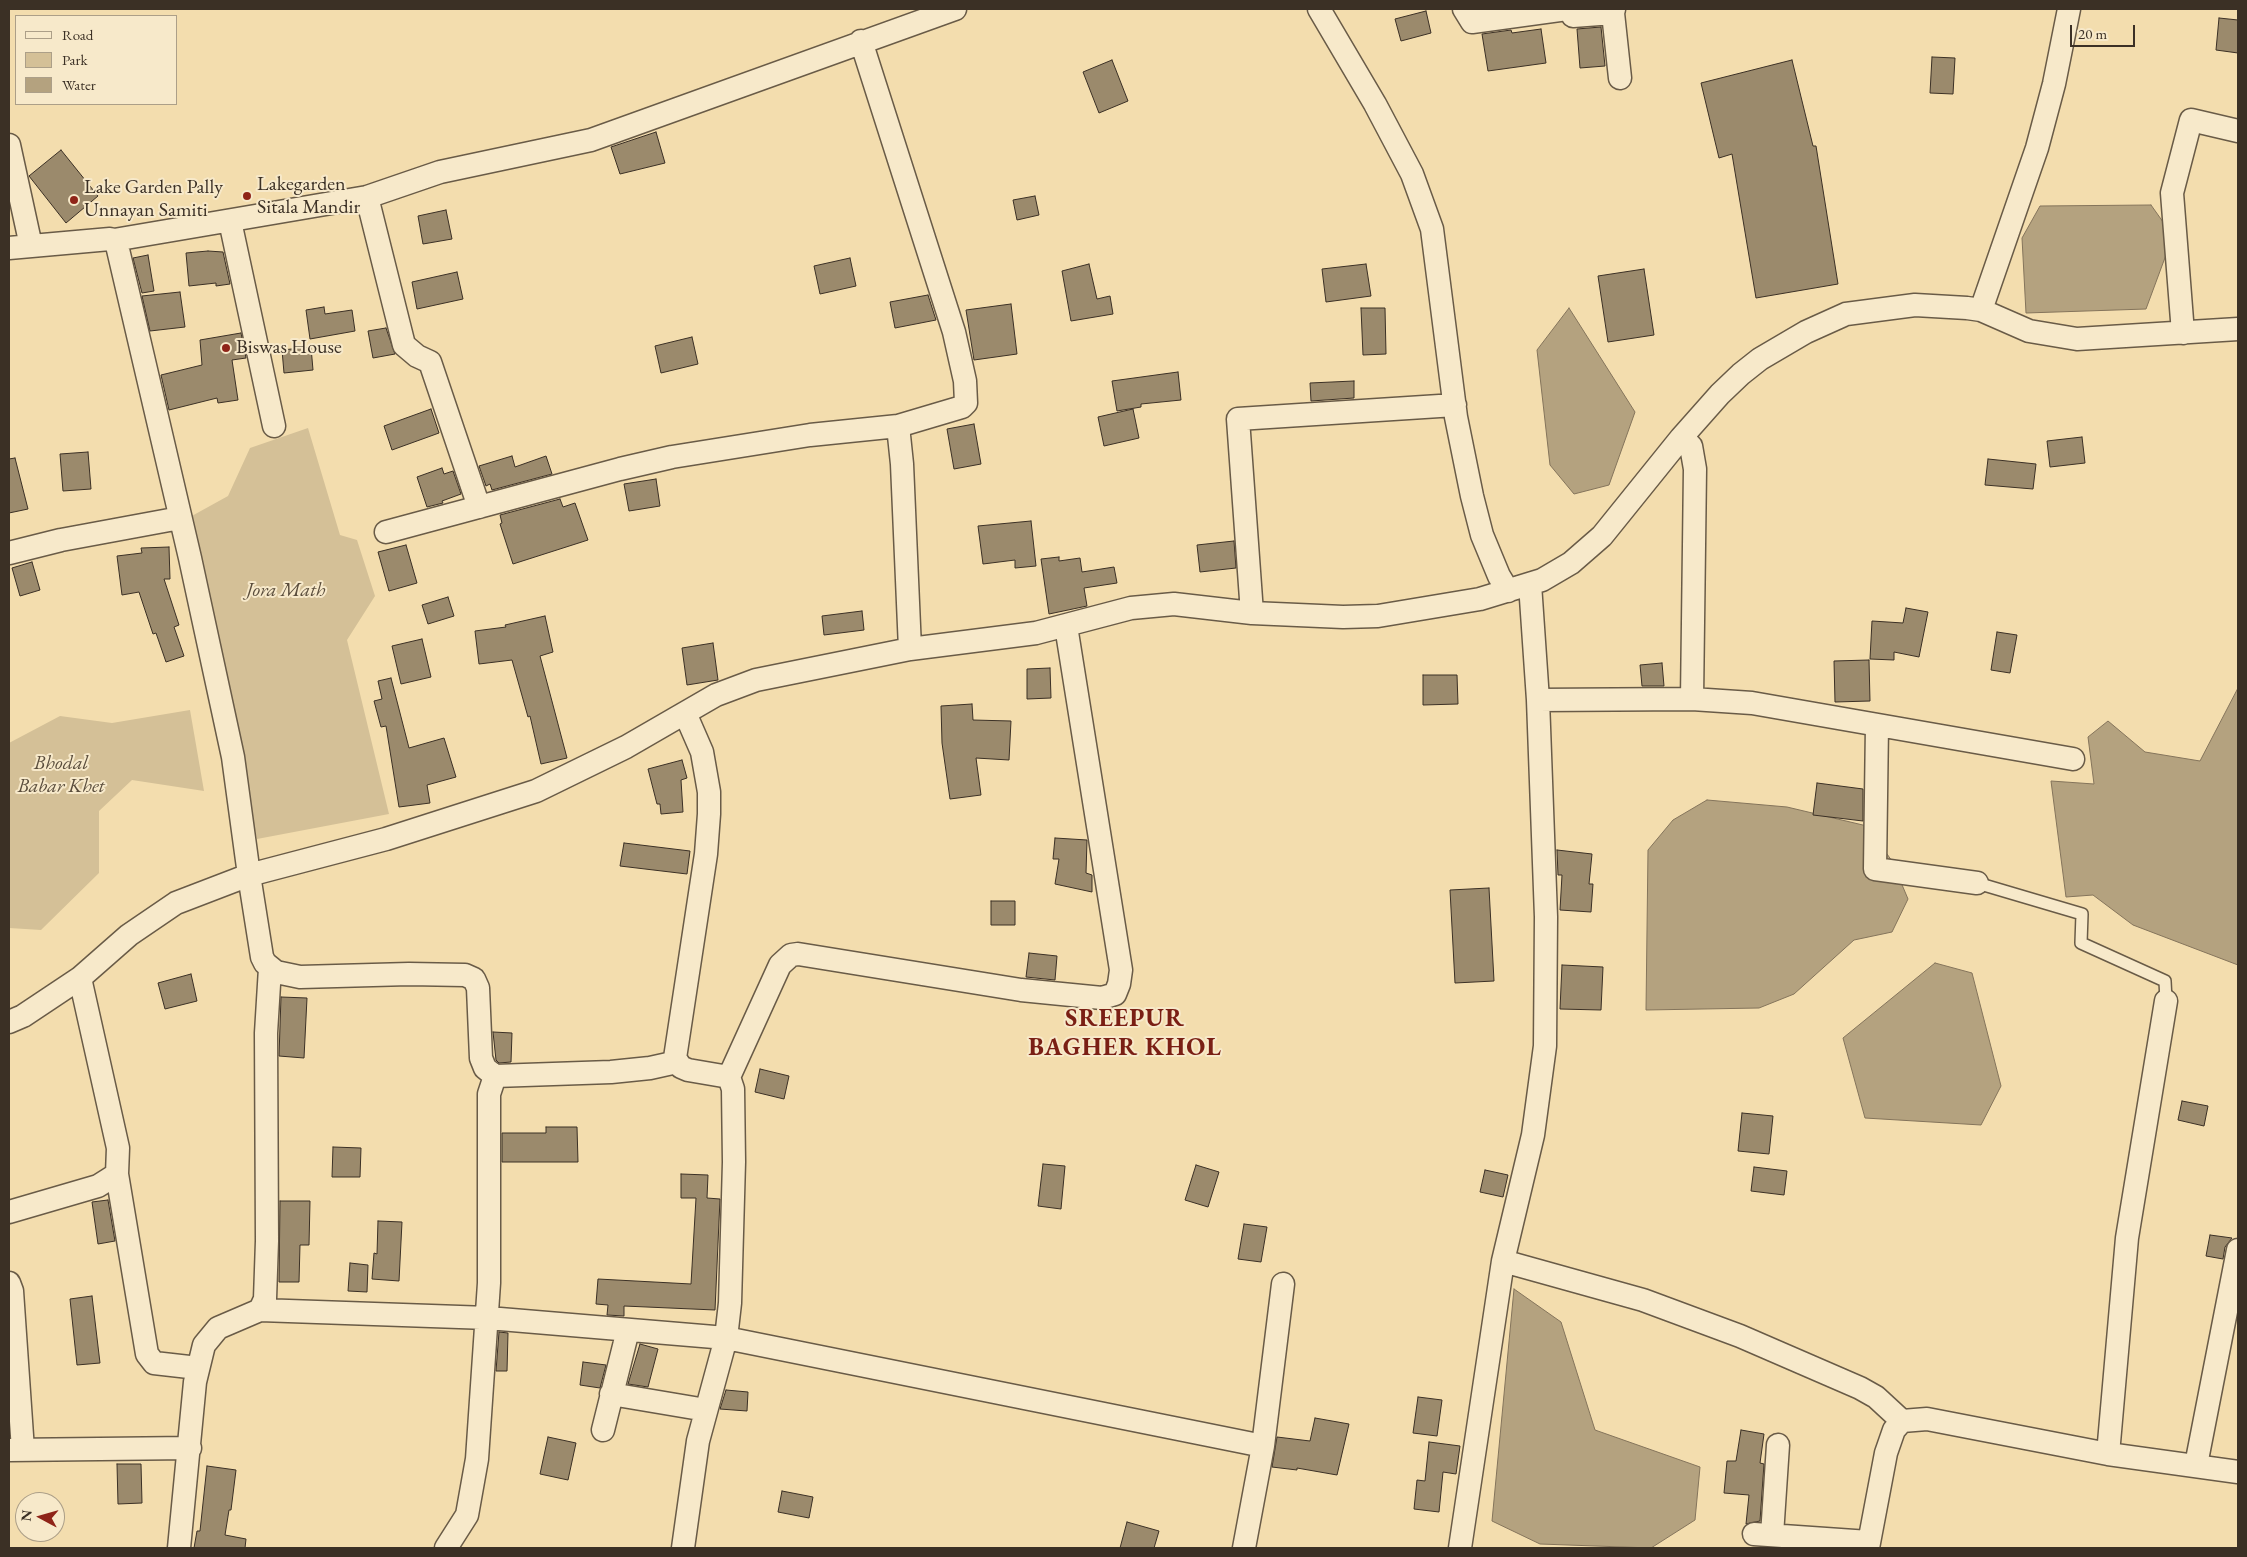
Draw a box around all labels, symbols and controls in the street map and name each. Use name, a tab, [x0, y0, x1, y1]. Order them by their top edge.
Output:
legend	[15, 15, 178, 105]
scale bar	[2072, 15, 2137, 47]
text: 20 m	[2078, 24, 2107, 43]
text: Road	[62, 25, 93, 44]
text: Park	[62, 50, 88, 69]
text: Water	[62, 75, 96, 94]
place label: Lakegarden Sitala Mandir	[257, 173, 360, 220]
place label: Lake Garden Pally Unnayan Samiti	[84, 176, 223, 223]
marker: Lakegarden Sitala Mandir	[241, 190, 253, 202]
marker: Lake Garden Pally Unnayan Samiti	[68, 194, 80, 206]
place label: Biswas House	[236, 336, 342, 360]
marker: Biswas House	[220, 342, 232, 354]
park label: Jora Math	[247, 579, 325, 603]
park label: Bhodal Babar Khet	[17, 752, 105, 799]
district label: SREEPUR BAGHER KHOL	[1027, 1004, 1223, 1063]
north arrow	[15, 1492, 65, 1542]
text: N	[17, 1509, 36, 1522]

